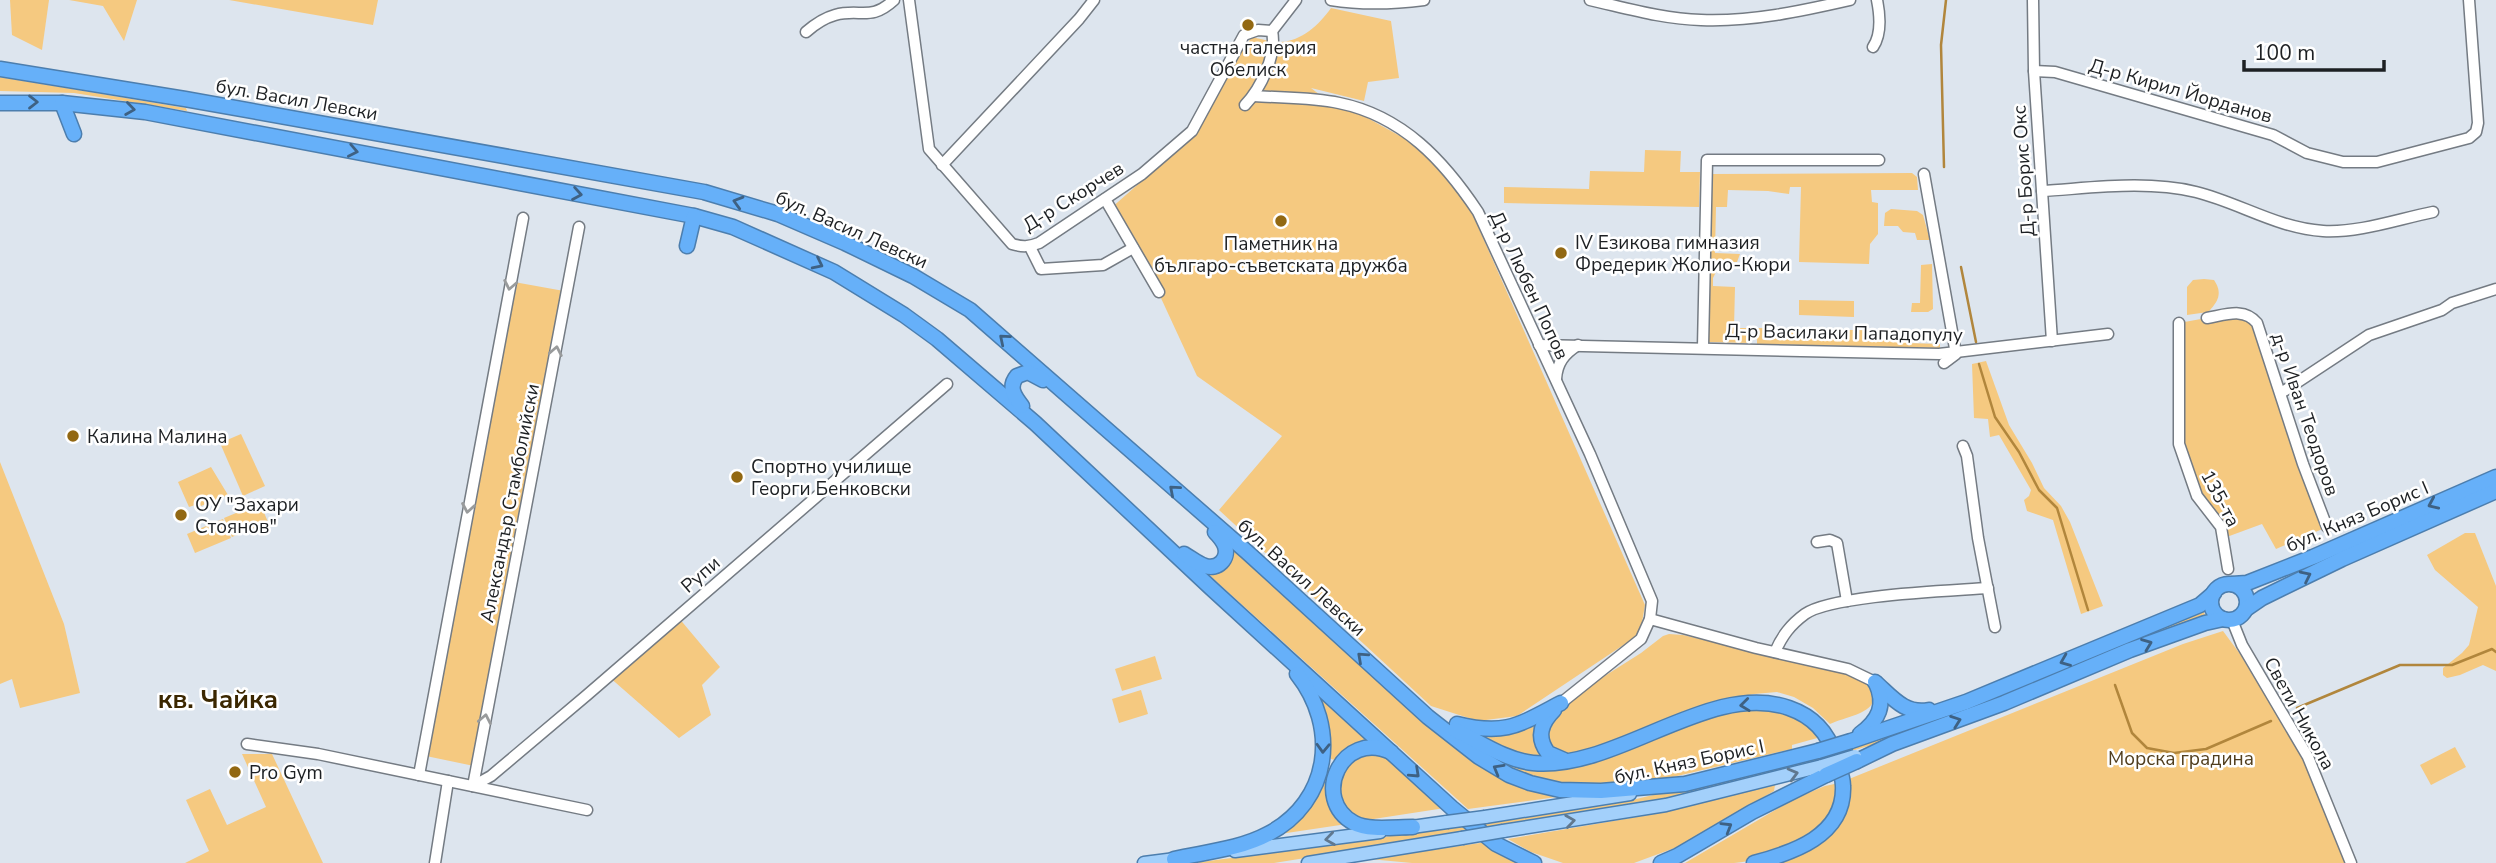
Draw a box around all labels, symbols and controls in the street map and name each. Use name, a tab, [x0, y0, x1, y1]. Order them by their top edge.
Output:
marker: частна галерия Обелиск	[1240, 17, 1256, 33]
scale bar	[2244, 28, 2384, 72]
place label: частна галерия Обелиск	[1180, 35, 1316, 83]
text: 100 m	[2254, 39, 2315, 67]
street label: Д-р Кирил Йорданов	[2086, 52, 2275, 130]
street label: бул. Васил Левски	[214, 73, 380, 127]
one-way arrow	[28, 94, 39, 110]
one-way arrow	[124, 102, 136, 117]
street label: Д-р Борис Окс	[2006, 105, 2042, 237]
one-way arrow	[347, 142, 359, 157]
street label: Д-р Скорчев	[1018, 156, 1129, 238]
street label: бул. Васил Левски	[771, 185, 932, 275]
one-way arrow	[571, 186, 583, 201]
one-way arrow	[732, 195, 744, 210]
street label: Д-р Любен Попов	[1483, 207, 1575, 364]
marker: Паметник на българо-съветската дружба	[1273, 213, 1289, 229]
place label: IV Езикова гимназия Фредерик Жолио-Кюри	[1575, 230, 1791, 278]
place label: Паметник на българо-съветската дружба	[1154, 231, 1408, 279]
marker: IV Езикова гимназия Фредерик Жолио-Кюри	[1553, 245, 1569, 261]
one-way arrow	[810, 255, 823, 269]
one-way arrow	[503, 279, 518, 291]
street label: Д-р Василаки Пападопулу	[1725, 318, 1963, 348]
street label: д-р Иван Теодоров	[2265, 329, 2345, 499]
one-way arrow	[999, 334, 1011, 347]
one-way arrow	[547, 345, 562, 357]
street label: Александър Стамболийски	[474, 381, 546, 625]
place label: Калина Малина	[87, 424, 228, 450]
marker: Калина Малина	[65, 428, 81, 444]
place label: Спортно училище Георги Бенковски	[751, 454, 912, 502]
street label: 135-та	[2194, 465, 2246, 531]
marker: Спортно училище Георги Бенковски	[729, 469, 745, 485]
street label: бул. Княз Борис I	[2282, 475, 2433, 559]
one-way arrow	[1169, 486, 1182, 498]
place label: ОУ "Захари Стоянов"	[195, 492, 299, 540]
one-way arrow	[2428, 496, 2441, 510]
one-way arrow	[462, 502, 477, 514]
marker: ОУ "Захари Стоянов"	[173, 507, 189, 523]
street label: бул. Васил Левски	[1232, 513, 1371, 642]
street label: Рупи	[675, 550, 726, 599]
one-way arrow	[2299, 570, 2311, 584]
one-way arrow	[2141, 638, 2153, 652]
street label: Свети Никола	[2257, 652, 2341, 775]
one-way arrow	[1357, 653, 1370, 665]
one-way arrow	[2060, 653, 2072, 667]
district label: кв. Чайка	[158, 682, 278, 717]
one-way arrow	[1739, 697, 1750, 712]
one-way arrow	[477, 713, 492, 725]
one-way arrow	[1950, 715, 1962, 729]
street label: бул. Княз Борис I	[1612, 733, 1766, 791]
one-way arrow	[1315, 743, 1330, 754]
park label: Морска градина	[2108, 746, 2254, 772]
place label: Pro Gym	[249, 760, 323, 786]
marker: Pro Gym	[227, 764, 243, 780]
one-way arrow	[1493, 764, 1506, 777]
one-way arrow	[1407, 765, 1420, 778]
one-way arrow	[1786, 768, 1798, 782]
one-way arrow	[1564, 814, 1576, 829]
one-way arrow	[1719, 823, 1732, 836]
one-way arrow	[1325, 831, 1336, 846]

